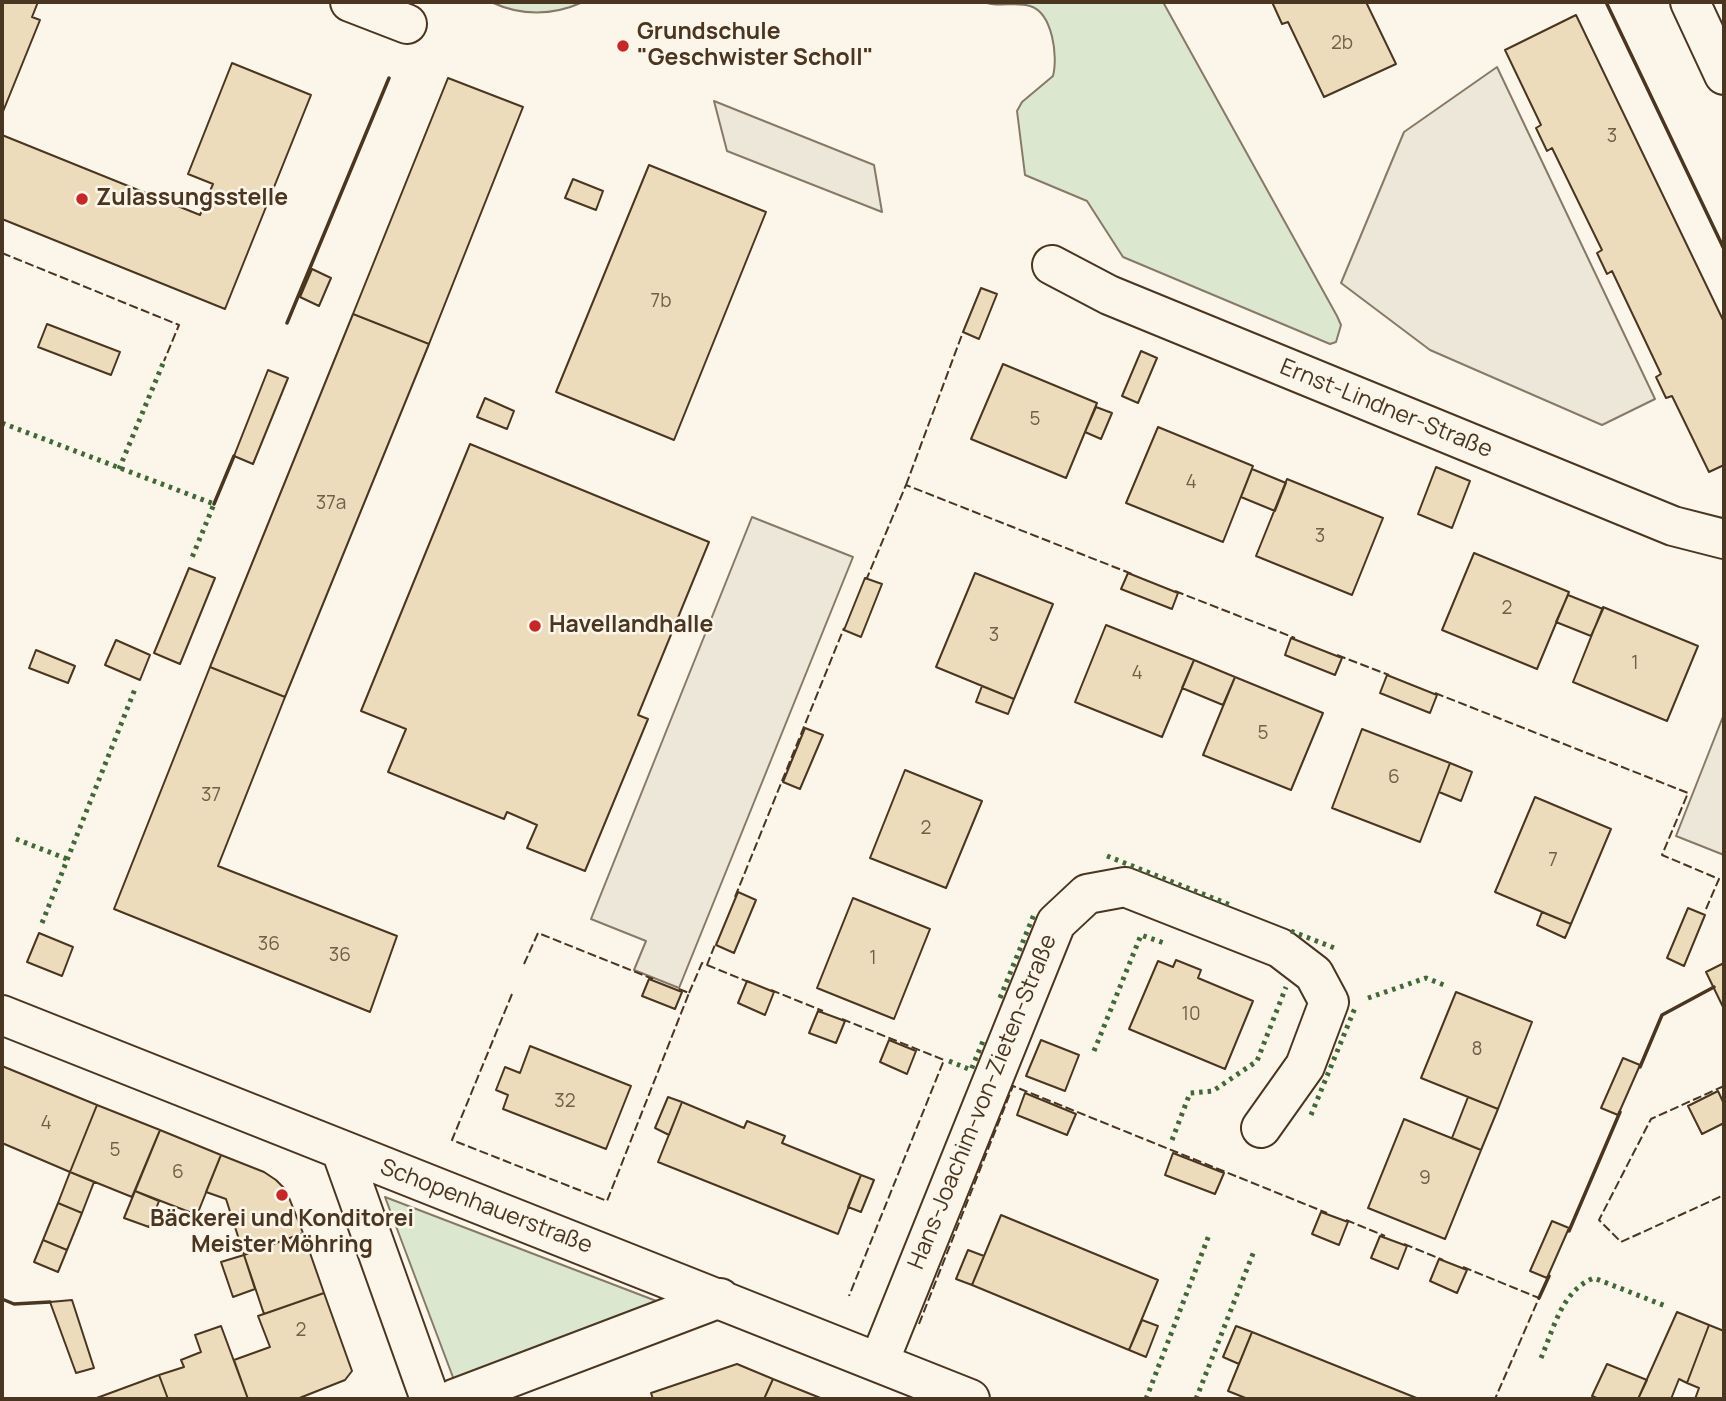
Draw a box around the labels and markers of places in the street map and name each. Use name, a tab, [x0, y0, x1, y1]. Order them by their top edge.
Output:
place label: Grundschule "Geschwister Scholl"	[637, 19, 873, 73]
marker: Grundschule "Geschwister Scholl"	[615, 38, 631, 54]
place label: Zulassungsstelle	[96, 185, 288, 213]
marker: Zulassungsstelle	[74, 191, 90, 207]
place label: Havellandhalle	[549, 612, 713, 640]
marker: Havellandhalle	[527, 618, 543, 634]
marker: Bäckerei und Konditorei Meister Möhring	[274, 1187, 290, 1203]
place label: Bäckerei und Konditorei Meister Möhring	[150, 1206, 414, 1260]

